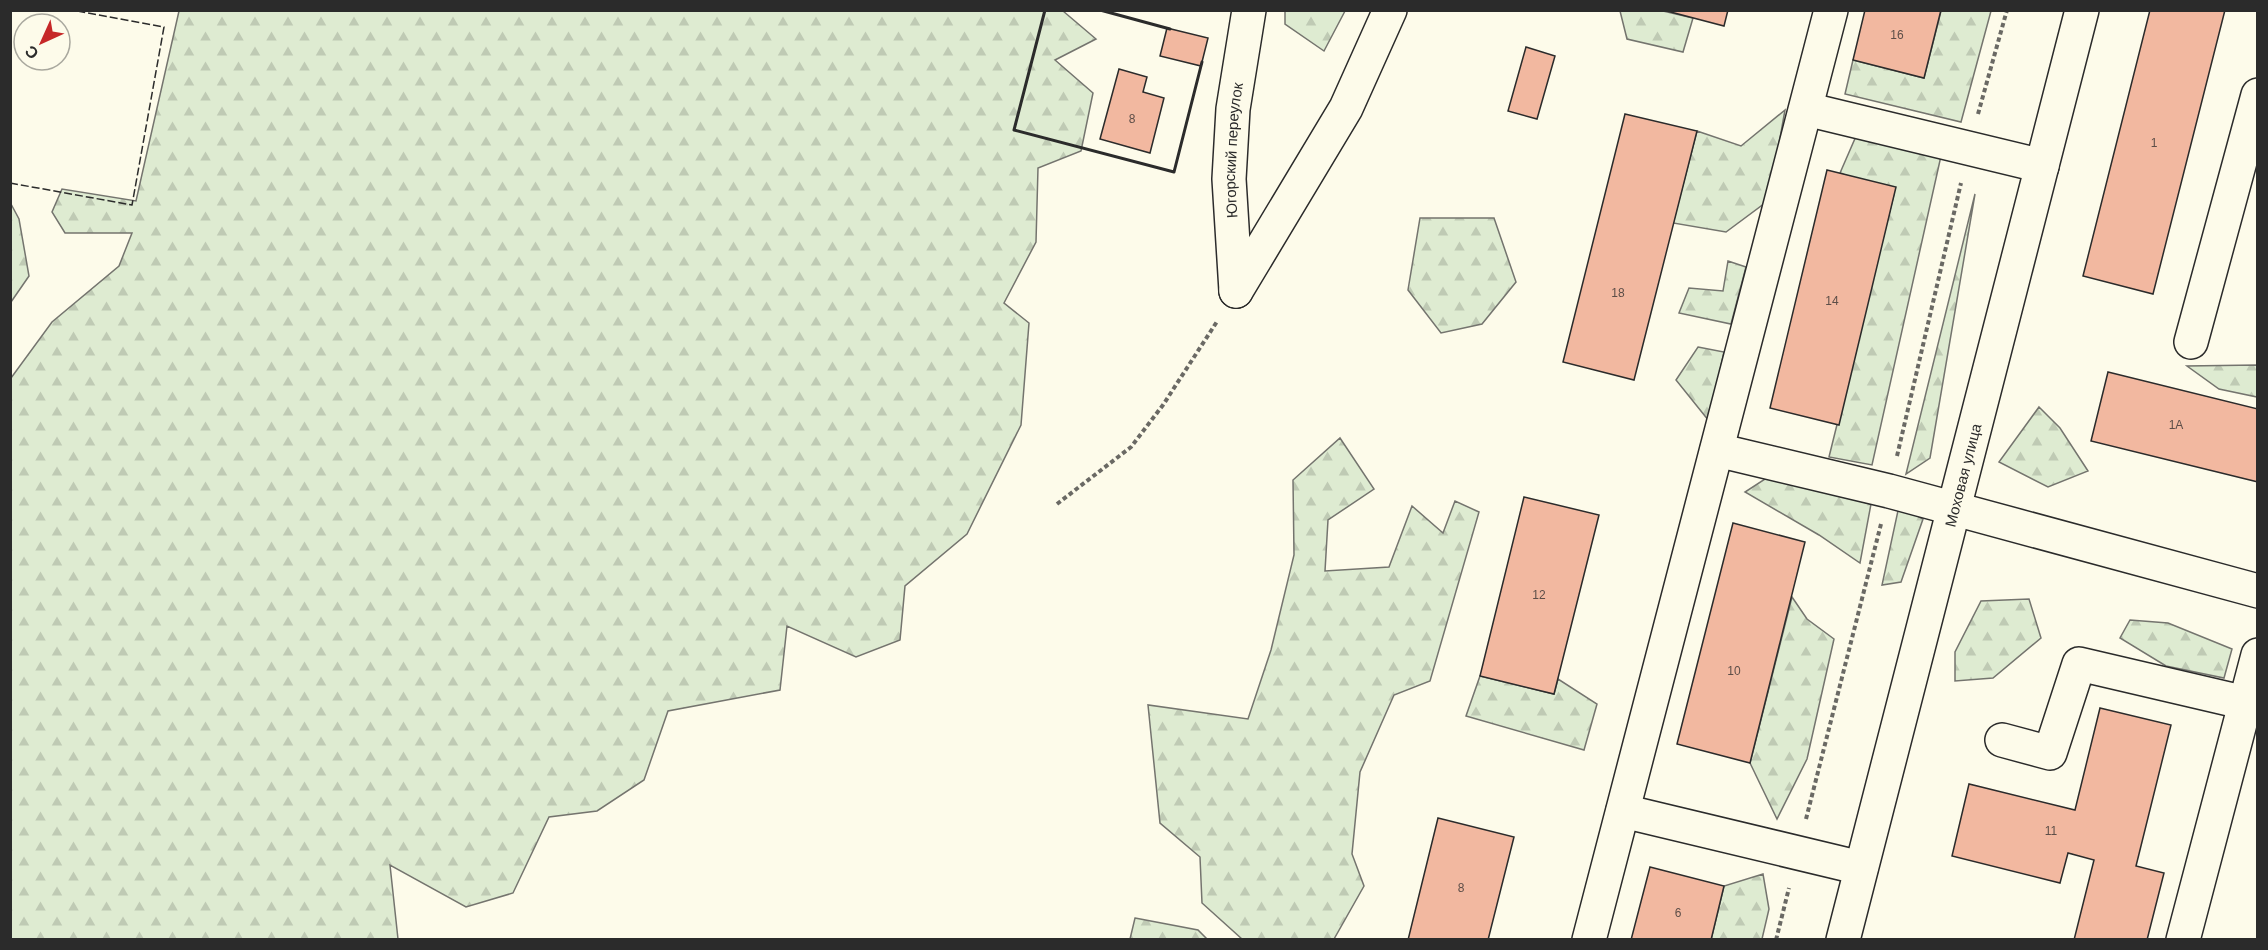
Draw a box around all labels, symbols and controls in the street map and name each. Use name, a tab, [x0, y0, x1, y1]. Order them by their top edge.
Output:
north arrow	[12, 12, 72, 72]
house number: 16	[1890, 28, 1904, 42]
text: С	[21, 42, 42, 62]
street label: Югорский переулок	[1220, 81, 1246, 219]
house number: 8	[1129, 112, 1136, 126]
house number: 1	[2151, 136, 2158, 150]
house number: 18	[1611, 286, 1625, 300]
house number: 14	[1825, 294, 1839, 308]
house number: 1А	[2169, 418, 2183, 432]
street label: Моховая улица	[1941, 421, 1984, 529]
house number: 12	[1532, 588, 1546, 602]
house number: 10	[1727, 664, 1741, 678]
house number: 11	[2045, 824, 2058, 838]
house number: 8	[1458, 881, 1465, 895]
house number: 6	[1675, 906, 1682, 920]

